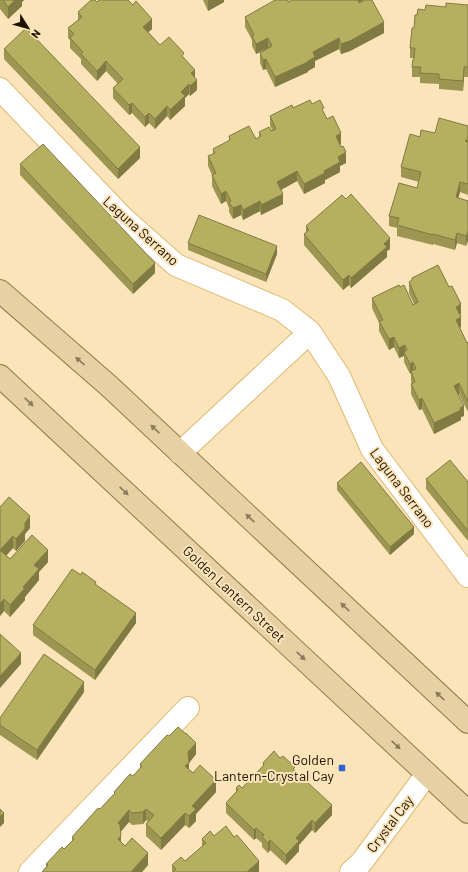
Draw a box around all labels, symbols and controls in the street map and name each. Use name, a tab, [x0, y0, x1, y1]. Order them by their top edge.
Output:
north arrow	[8, 8, 48, 48]
text: N	[29, 27, 44, 41]
street label: Laguna Serrano	[100, 192, 183, 269]
one-way arrow	[74, 356, 85, 365]
one-way arrow	[24, 397, 33, 406]
one-way arrow	[150, 424, 160, 434]
street label: Laguna Serrano	[367, 444, 438, 531]
one-way arrow	[119, 486, 129, 495]
one-way arrow	[245, 514, 254, 523]
street label: Golden Lantern Street	[180, 542, 289, 645]
one-way arrow	[340, 603, 349, 612]
one-way arrow	[296, 651, 306, 661]
one-way arrow	[434, 691, 445, 700]
one-way arrow	[390, 740, 401, 749]
place label: Golden Lantern-Crystal Cay	[214, 751, 335, 784]
marker: Golden Lantern-Crystal Cay	[337, 763, 347, 773]
street label: Crystal Cay	[363, 791, 417, 856]

